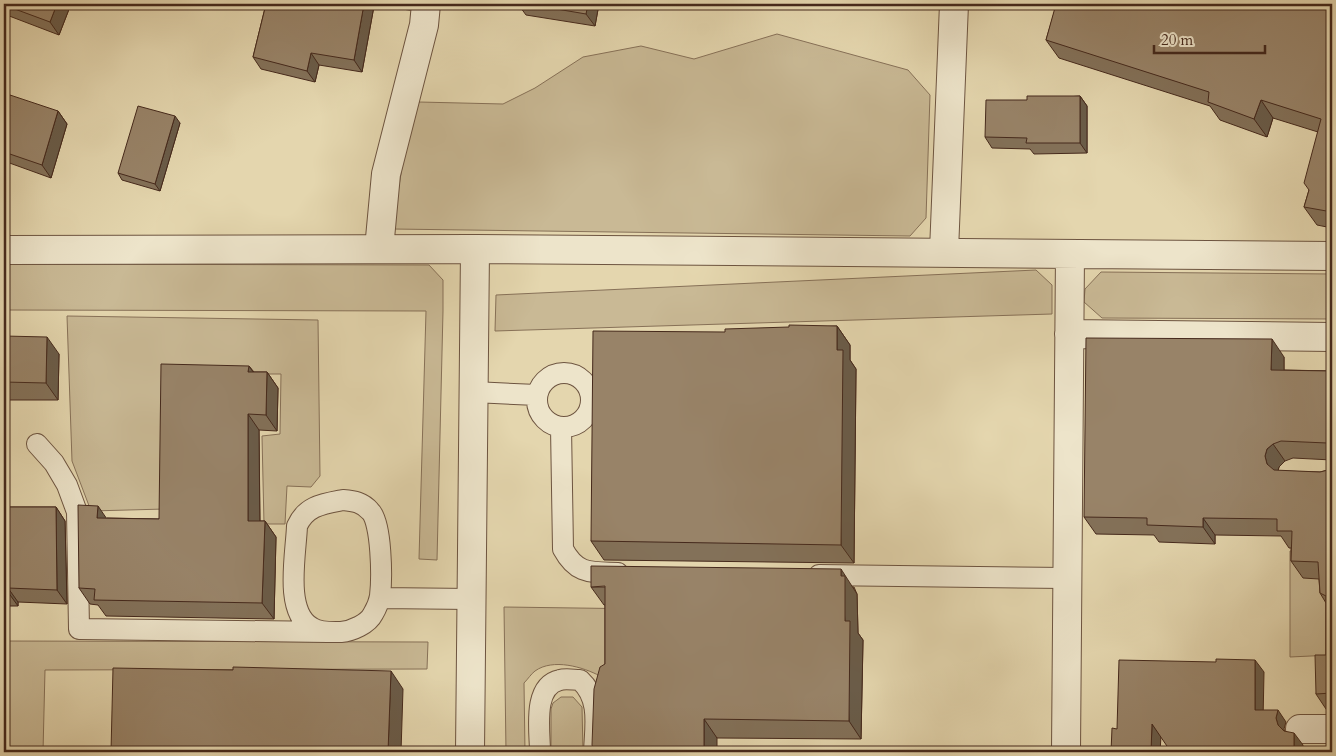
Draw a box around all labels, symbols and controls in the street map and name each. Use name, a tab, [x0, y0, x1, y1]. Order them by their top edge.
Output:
scale bar	[1154, 22, 1265, 54]
text: 20 m	[1161, 30, 1193, 50]

